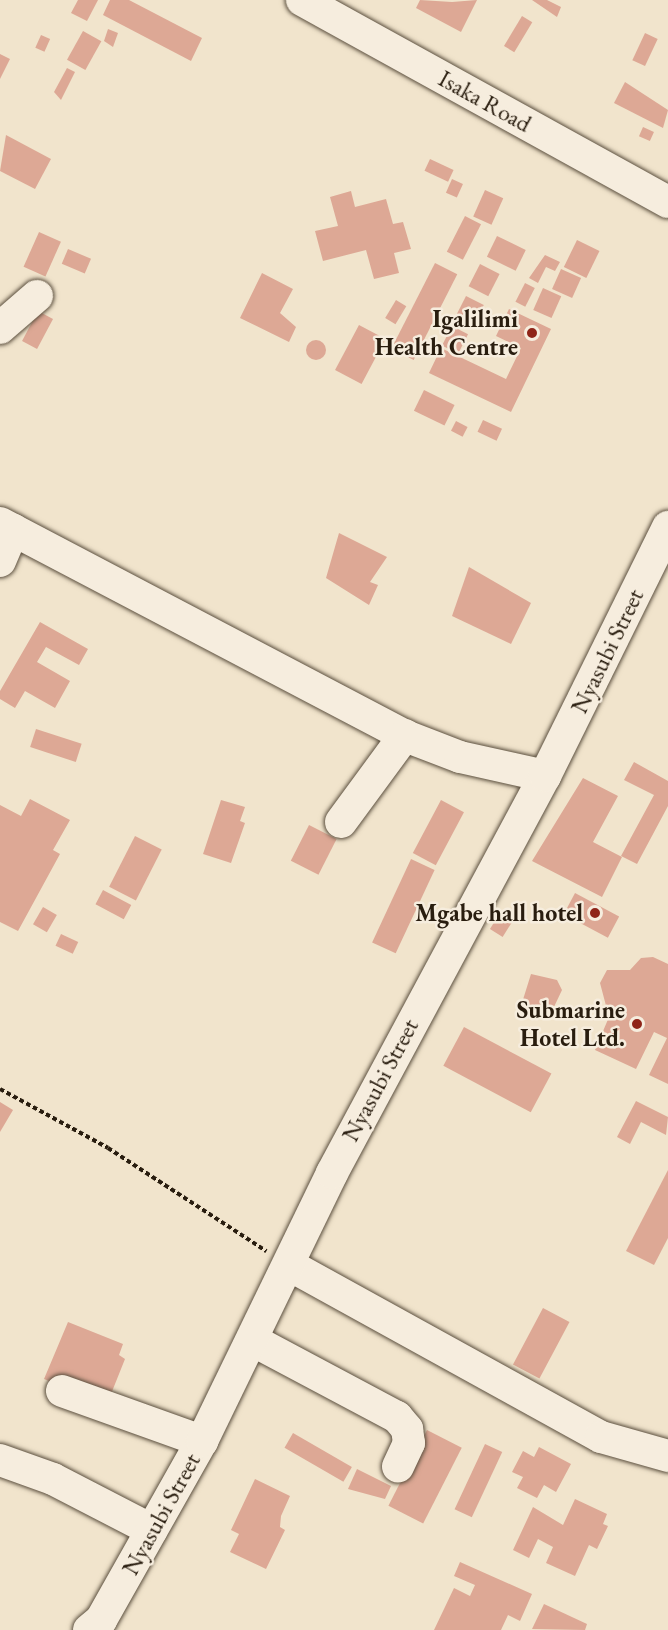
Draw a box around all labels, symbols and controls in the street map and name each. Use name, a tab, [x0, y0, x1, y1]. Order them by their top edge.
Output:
street label: Isaka Road	[434, 64, 536, 138]
place label: Igalilimi Health Centre	[375, 305, 518, 361]
marker: Igalilimi Health Centre	[523, 324, 541, 342]
street label: Nyasubi Street	[564, 584, 650, 718]
place label: Mgabe hall hotel	[415, 899, 583, 927]
marker: Mgabe hall hotel	[588, 906, 602, 920]
place label: Submarine Hotel Ltd.	[516, 996, 625, 1052]
street label: Nyasubi Street	[336, 1014, 424, 1146]
marker: Submarine Hotel Ltd.	[630, 1017, 644, 1031]
street label: Nyasubi Street	[116, 1448, 206, 1580]

